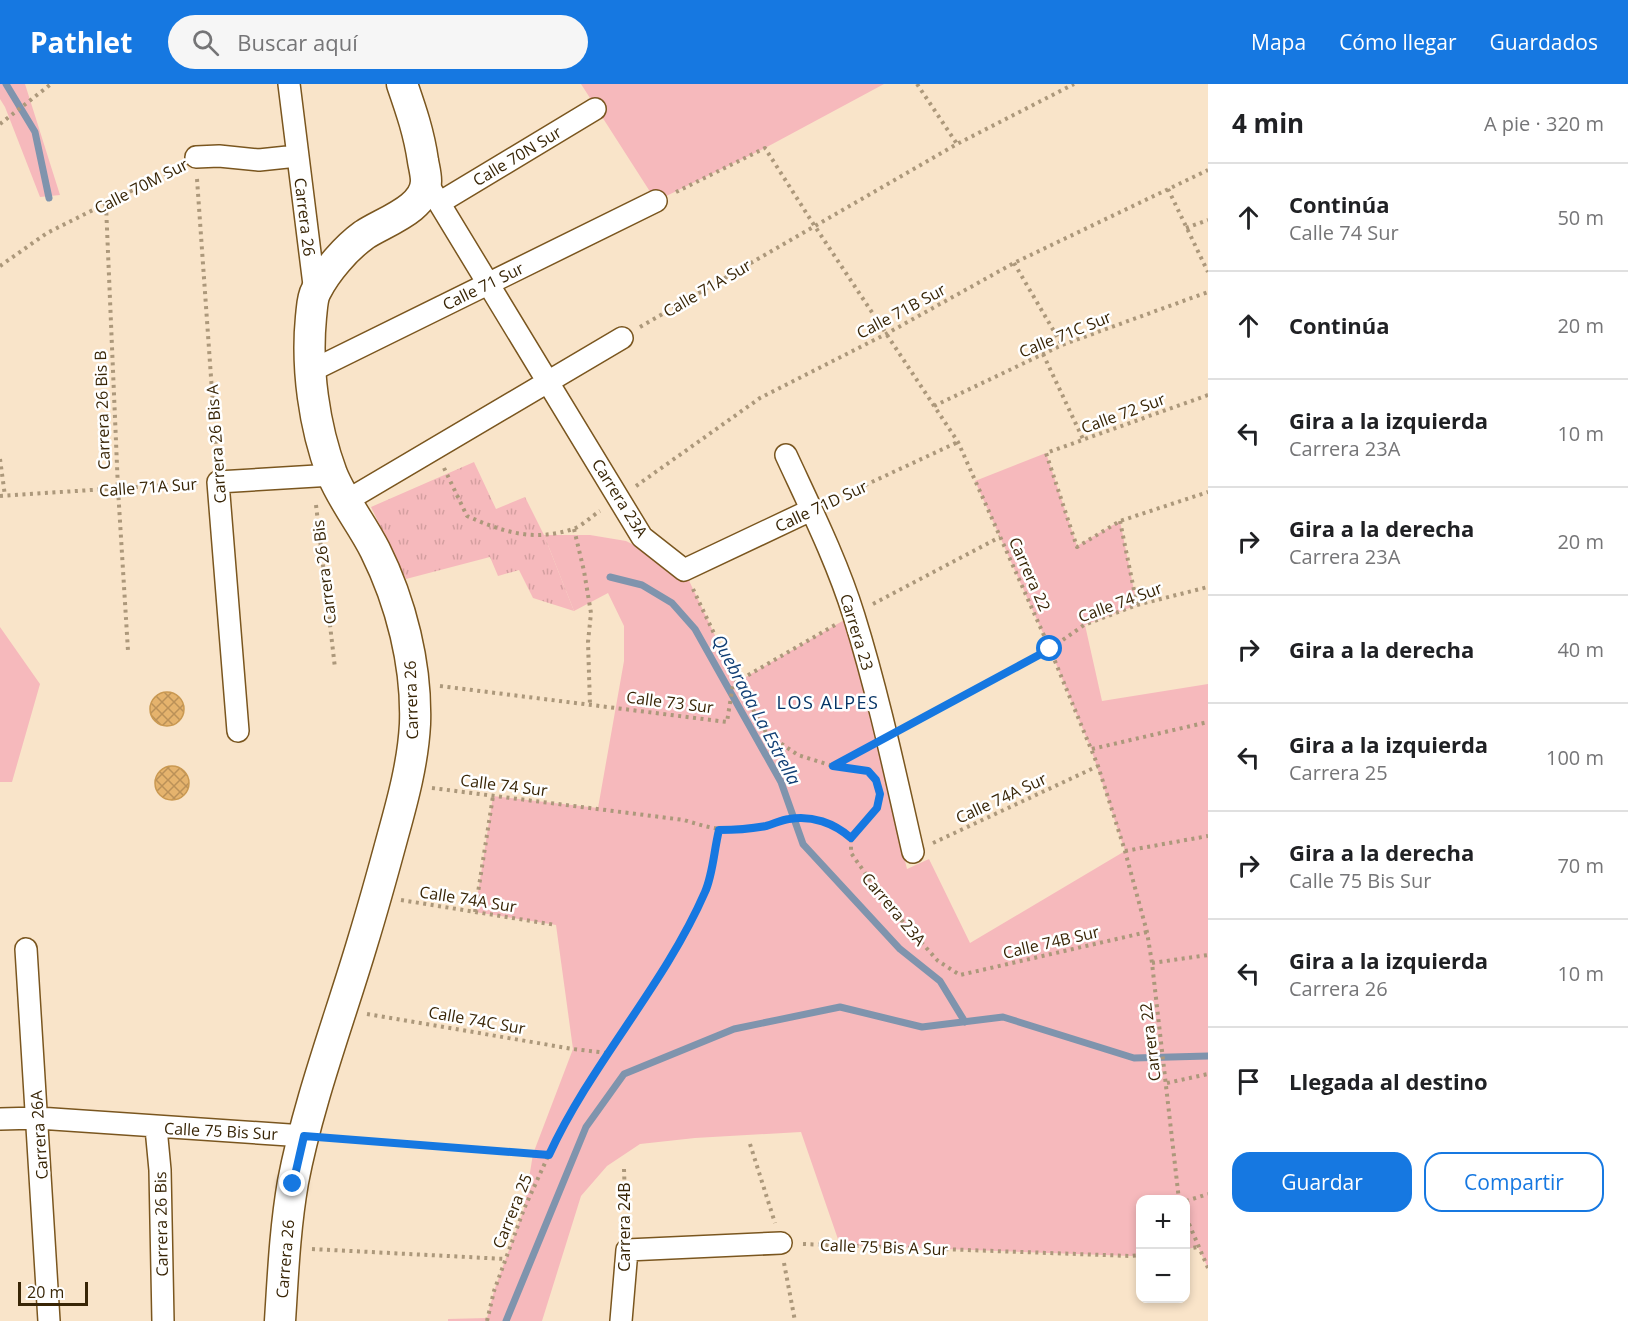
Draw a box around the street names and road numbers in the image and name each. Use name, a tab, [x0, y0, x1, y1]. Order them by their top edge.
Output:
street label: Calle 70N Sur	[469, 121, 566, 191]
street label: Calle 70M Sur	[90, 153, 192, 219]
street label: Carrera 26	[289, 176, 321, 258]
street label: Calle 71A Sur	[659, 254, 755, 322]
street label: Calle 71 Sur	[439, 257, 528, 315]
street label: Calle 71B Sur	[853, 278, 950, 344]
street label: Calle 71C Sur	[1016, 305, 1115, 363]
street label: Carrera 26 Bis B	[89, 350, 115, 470]
street label: Carrera 26 Bis A	[201, 383, 231, 504]
street label: Calle 72 Sur	[1078, 387, 1168, 438]
street label: Carrera 23A	[587, 454, 653, 542]
street label: Calle 71A Sur	[98, 473, 198, 501]
street label: Calle 71D Sur	[771, 475, 871, 537]
street label: Carrera 26 Bis	[307, 519, 341, 625]
street label: Carrera 22	[1004, 533, 1056, 615]
street label: Calle 74 Sur	[1075, 576, 1165, 627]
street label: Carrera 23	[835, 591, 879, 673]
street label: Carrera 26	[399, 660, 423, 740]
street label: Calle 73 Sur	[625, 686, 715, 718]
street label: Calle 74A Sur	[952, 767, 1050, 829]
street label: Calle 74 Sur	[459, 769, 549, 801]
street label: Carrera 23A	[857, 868, 932, 951]
street label: Calle 74A Sur	[418, 880, 519, 918]
street label: Calle 74B Sur	[1001, 920, 1102, 964]
street label: Calle 74C Sur	[427, 1001, 528, 1039]
street label: Carrera 22	[1134, 1001, 1166, 1083]
street label: Carrera 26A	[25, 1089, 53, 1180]
street label: Calle 75 Bis Sur	[164, 1117, 279, 1145]
street label: Carrera 25	[487, 1170, 537, 1252]
street label: Carrera 26 Bis	[149, 1171, 173, 1277]
street label: Carrera 24B	[613, 1182, 635, 1272]
street label: Carrera 26	[271, 1219, 299, 1299]
street label: Calle 75 Bis A Sur	[820, 1234, 949, 1260]

